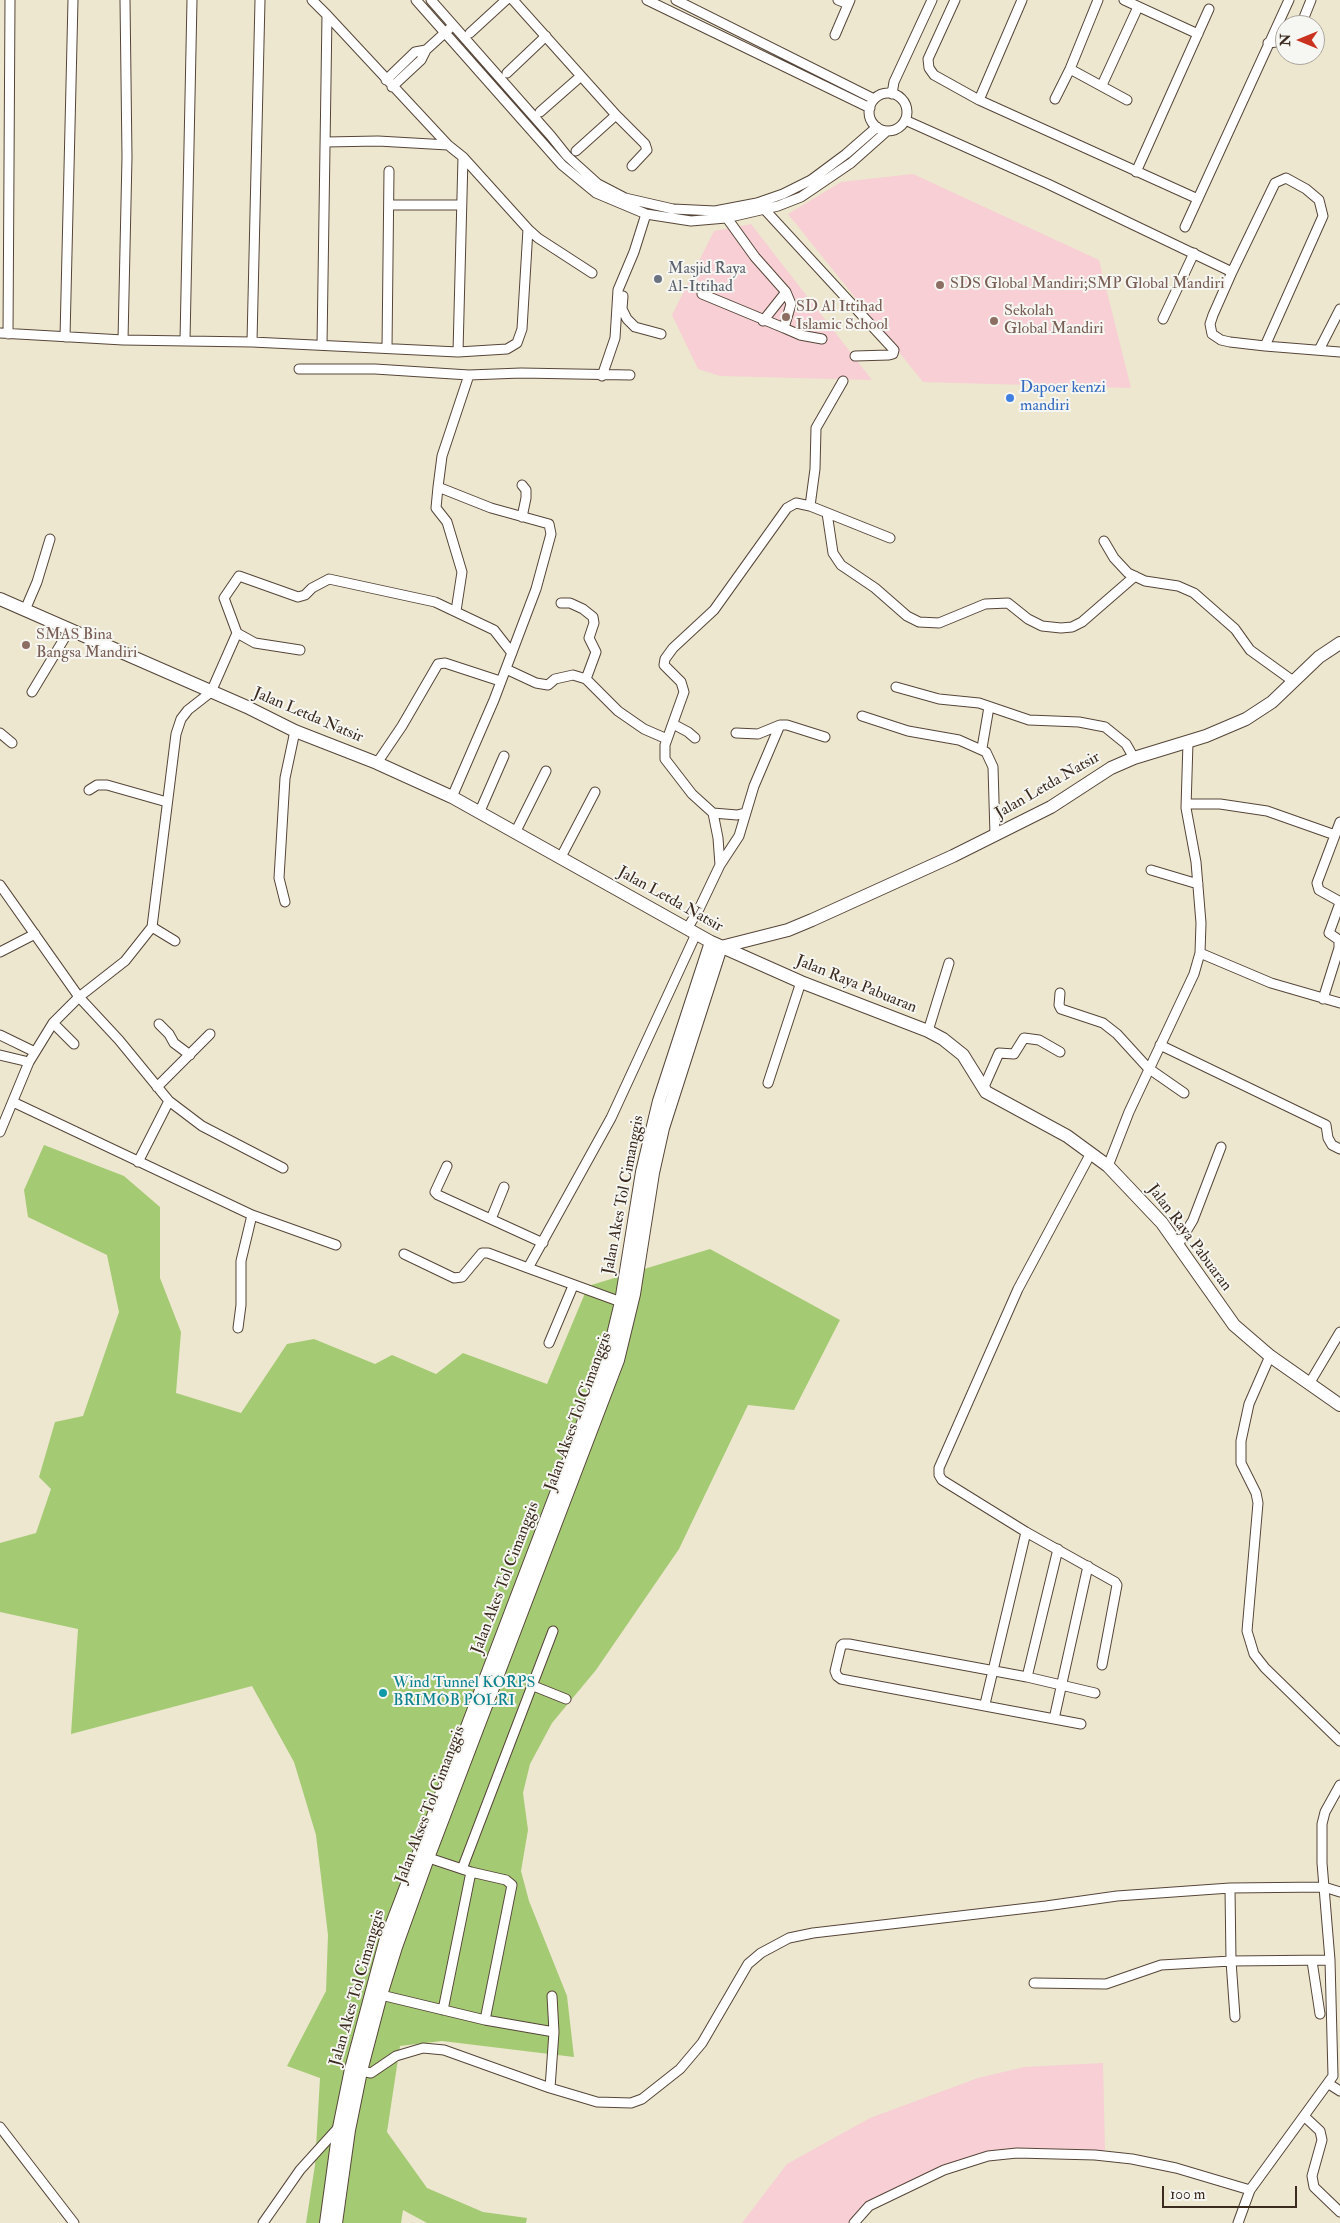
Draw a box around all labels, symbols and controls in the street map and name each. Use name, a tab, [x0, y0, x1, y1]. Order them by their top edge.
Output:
north arrow	[1275, 15, 1325, 65]
text: N	[1277, 34, 1294, 46]
place label: Masjid Raya Al-Ittihad	[668, 260, 746, 298]
marker: Masjid Raya Al-Ittihad	[652, 273, 664, 285]
place label: SDS Global Mandiri;SMP Global Mandiri	[950, 275, 1224, 295]
marker: SDS Global Mandiri;SMP Global Mandiri	[934, 279, 946, 291]
place label: SD Al Ittihad Islamic School	[796, 298, 888, 336]
place label: Sekolah Global Mandiri	[1004, 302, 1104, 340]
marker: SD Al Ittihad Islamic School	[780, 311, 792, 323]
marker: Sekolah Global Mandiri	[988, 315, 1000, 327]
place label: Dapoer kenzi mandiri	[1020, 379, 1106, 417]
marker: Dapoer kenzi mandiri	[1004, 392, 1016, 404]
place label: SMAS Bina Bangsa Mandiri	[36, 626, 137, 664]
marker: SMAS Bina Bangsa Mandiri	[20, 639, 32, 651]
street label: Jalan Letda Natsir	[250, 684, 366, 748]
street label: Jalan Letda Natsir	[992, 748, 1104, 824]
street label: Jalan Letda Natsir	[614, 863, 726, 937]
street label: Jalan Raya Pabuaran	[793, 952, 919, 1018]
street label: Jalan Akes Tol Cimanggis	[599, 1114, 649, 1276]
street label: Jalan Raya Pabuaran	[1143, 1181, 1235, 1295]
street label: Jalan Akses Tol Cimanggis	[541, 1330, 617, 1494]
street label: Jalan Akes Tol Cimanggis	[468, 1499, 544, 1657]
place label: Wind Tunnel KORPS BRIMOB POLRI	[393, 1674, 535, 1712]
marker: Wind Tunnel KORPS BRIMOB POLRI	[377, 1687, 389, 1699]
street label: Jalan Akses Tol Cimanggis	[392, 1724, 470, 1886]
street label: Jalan Akes Tol Cimanggis	[326, 1908, 390, 2068]
scale bar	[1165, 2176, 1300, 2208]
text: 100 m	[1170, 2185, 1205, 2204]

